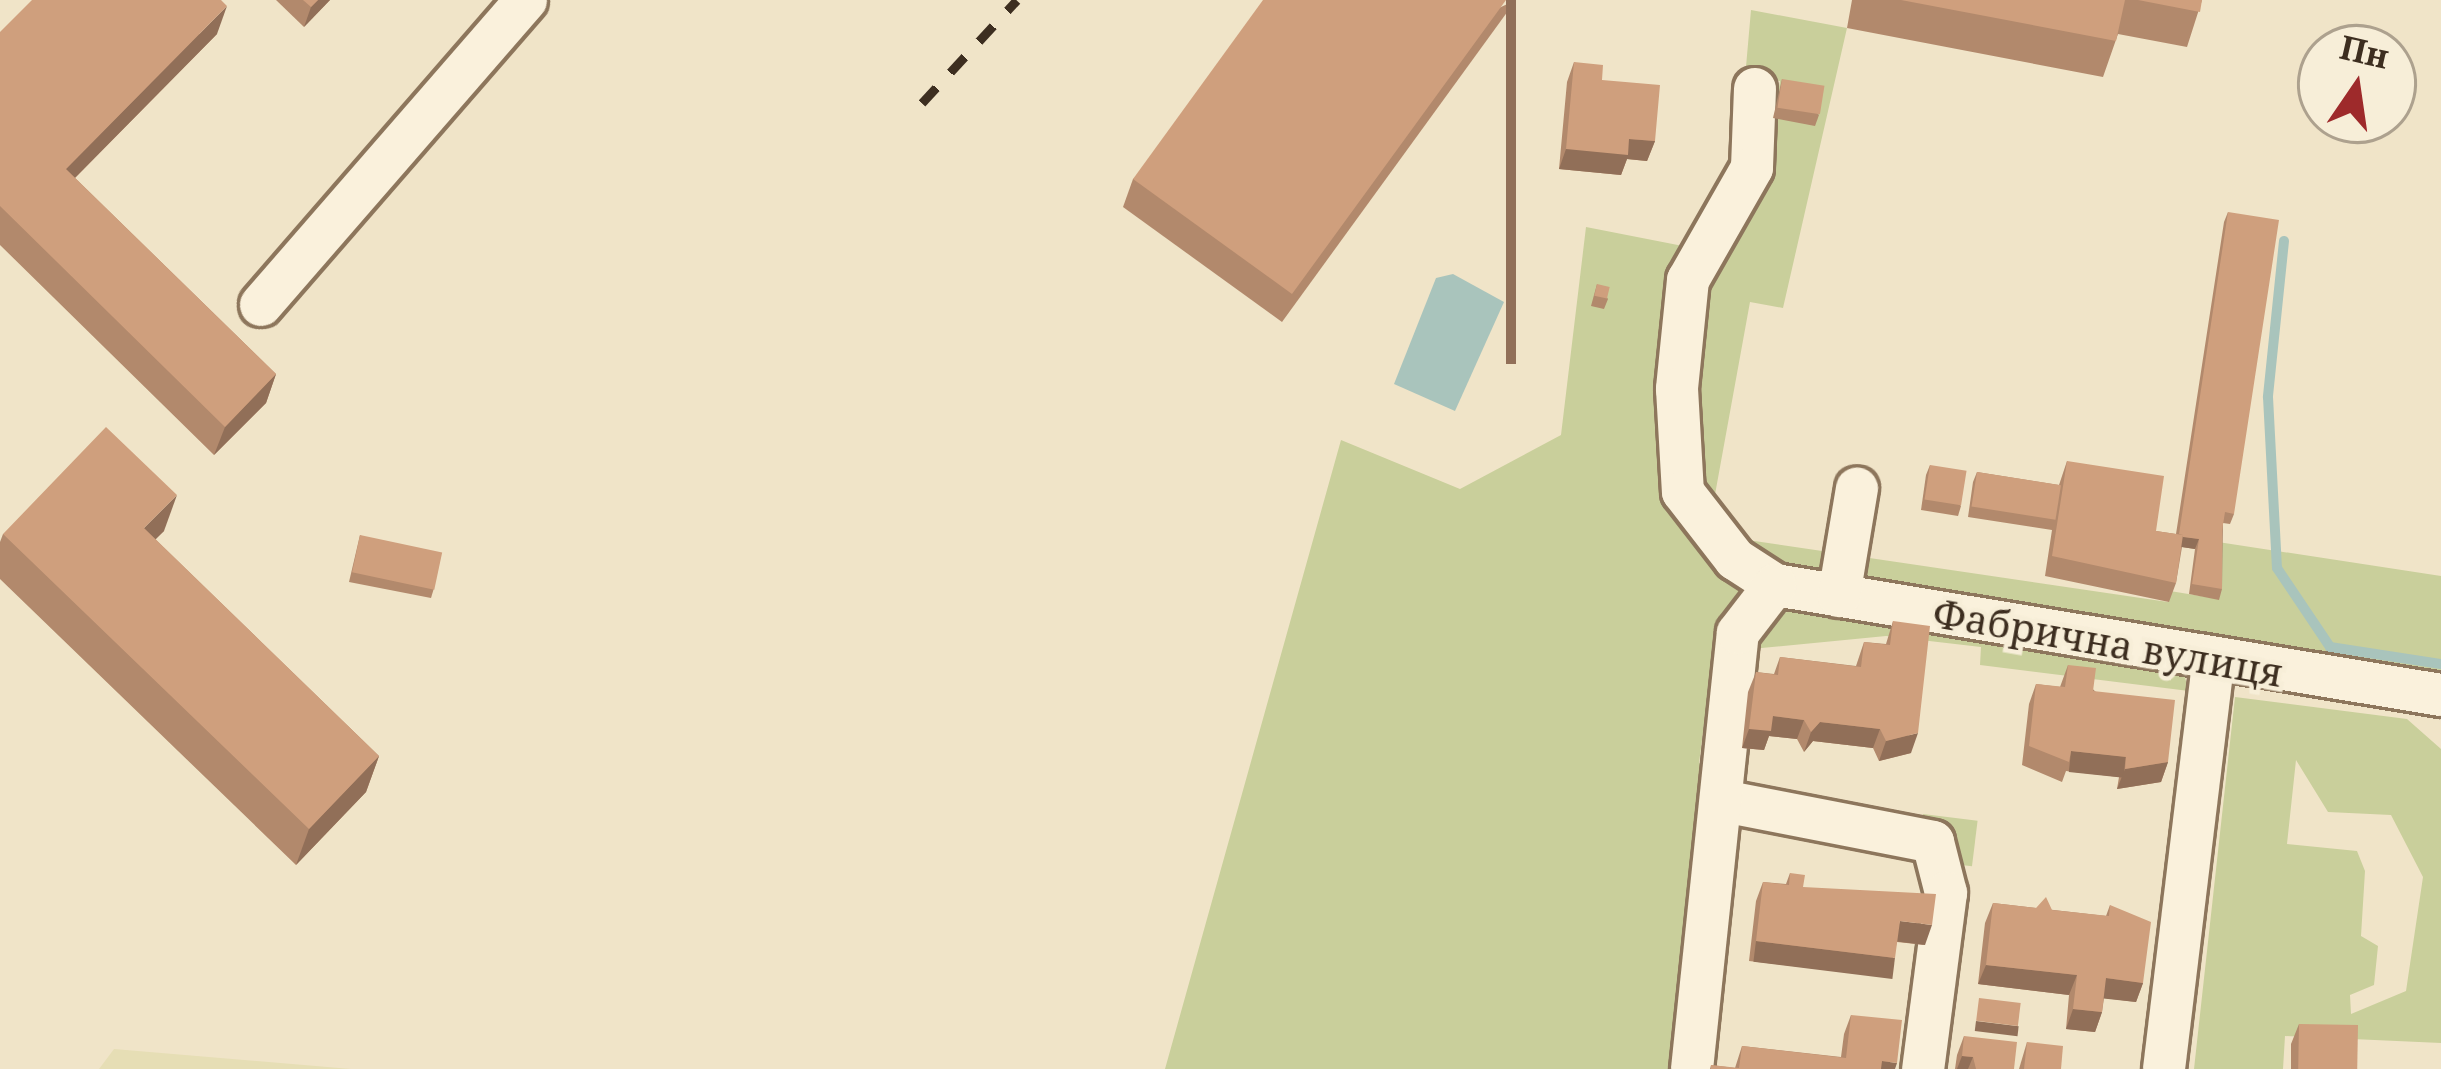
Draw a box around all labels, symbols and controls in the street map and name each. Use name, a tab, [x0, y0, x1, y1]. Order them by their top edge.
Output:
north arrow	[2297, 24, 2417, 144]
text: Пн	[2336, 24, 2393, 79]
street label: Фабрична вулиця	[1929, 588, 2287, 696]

